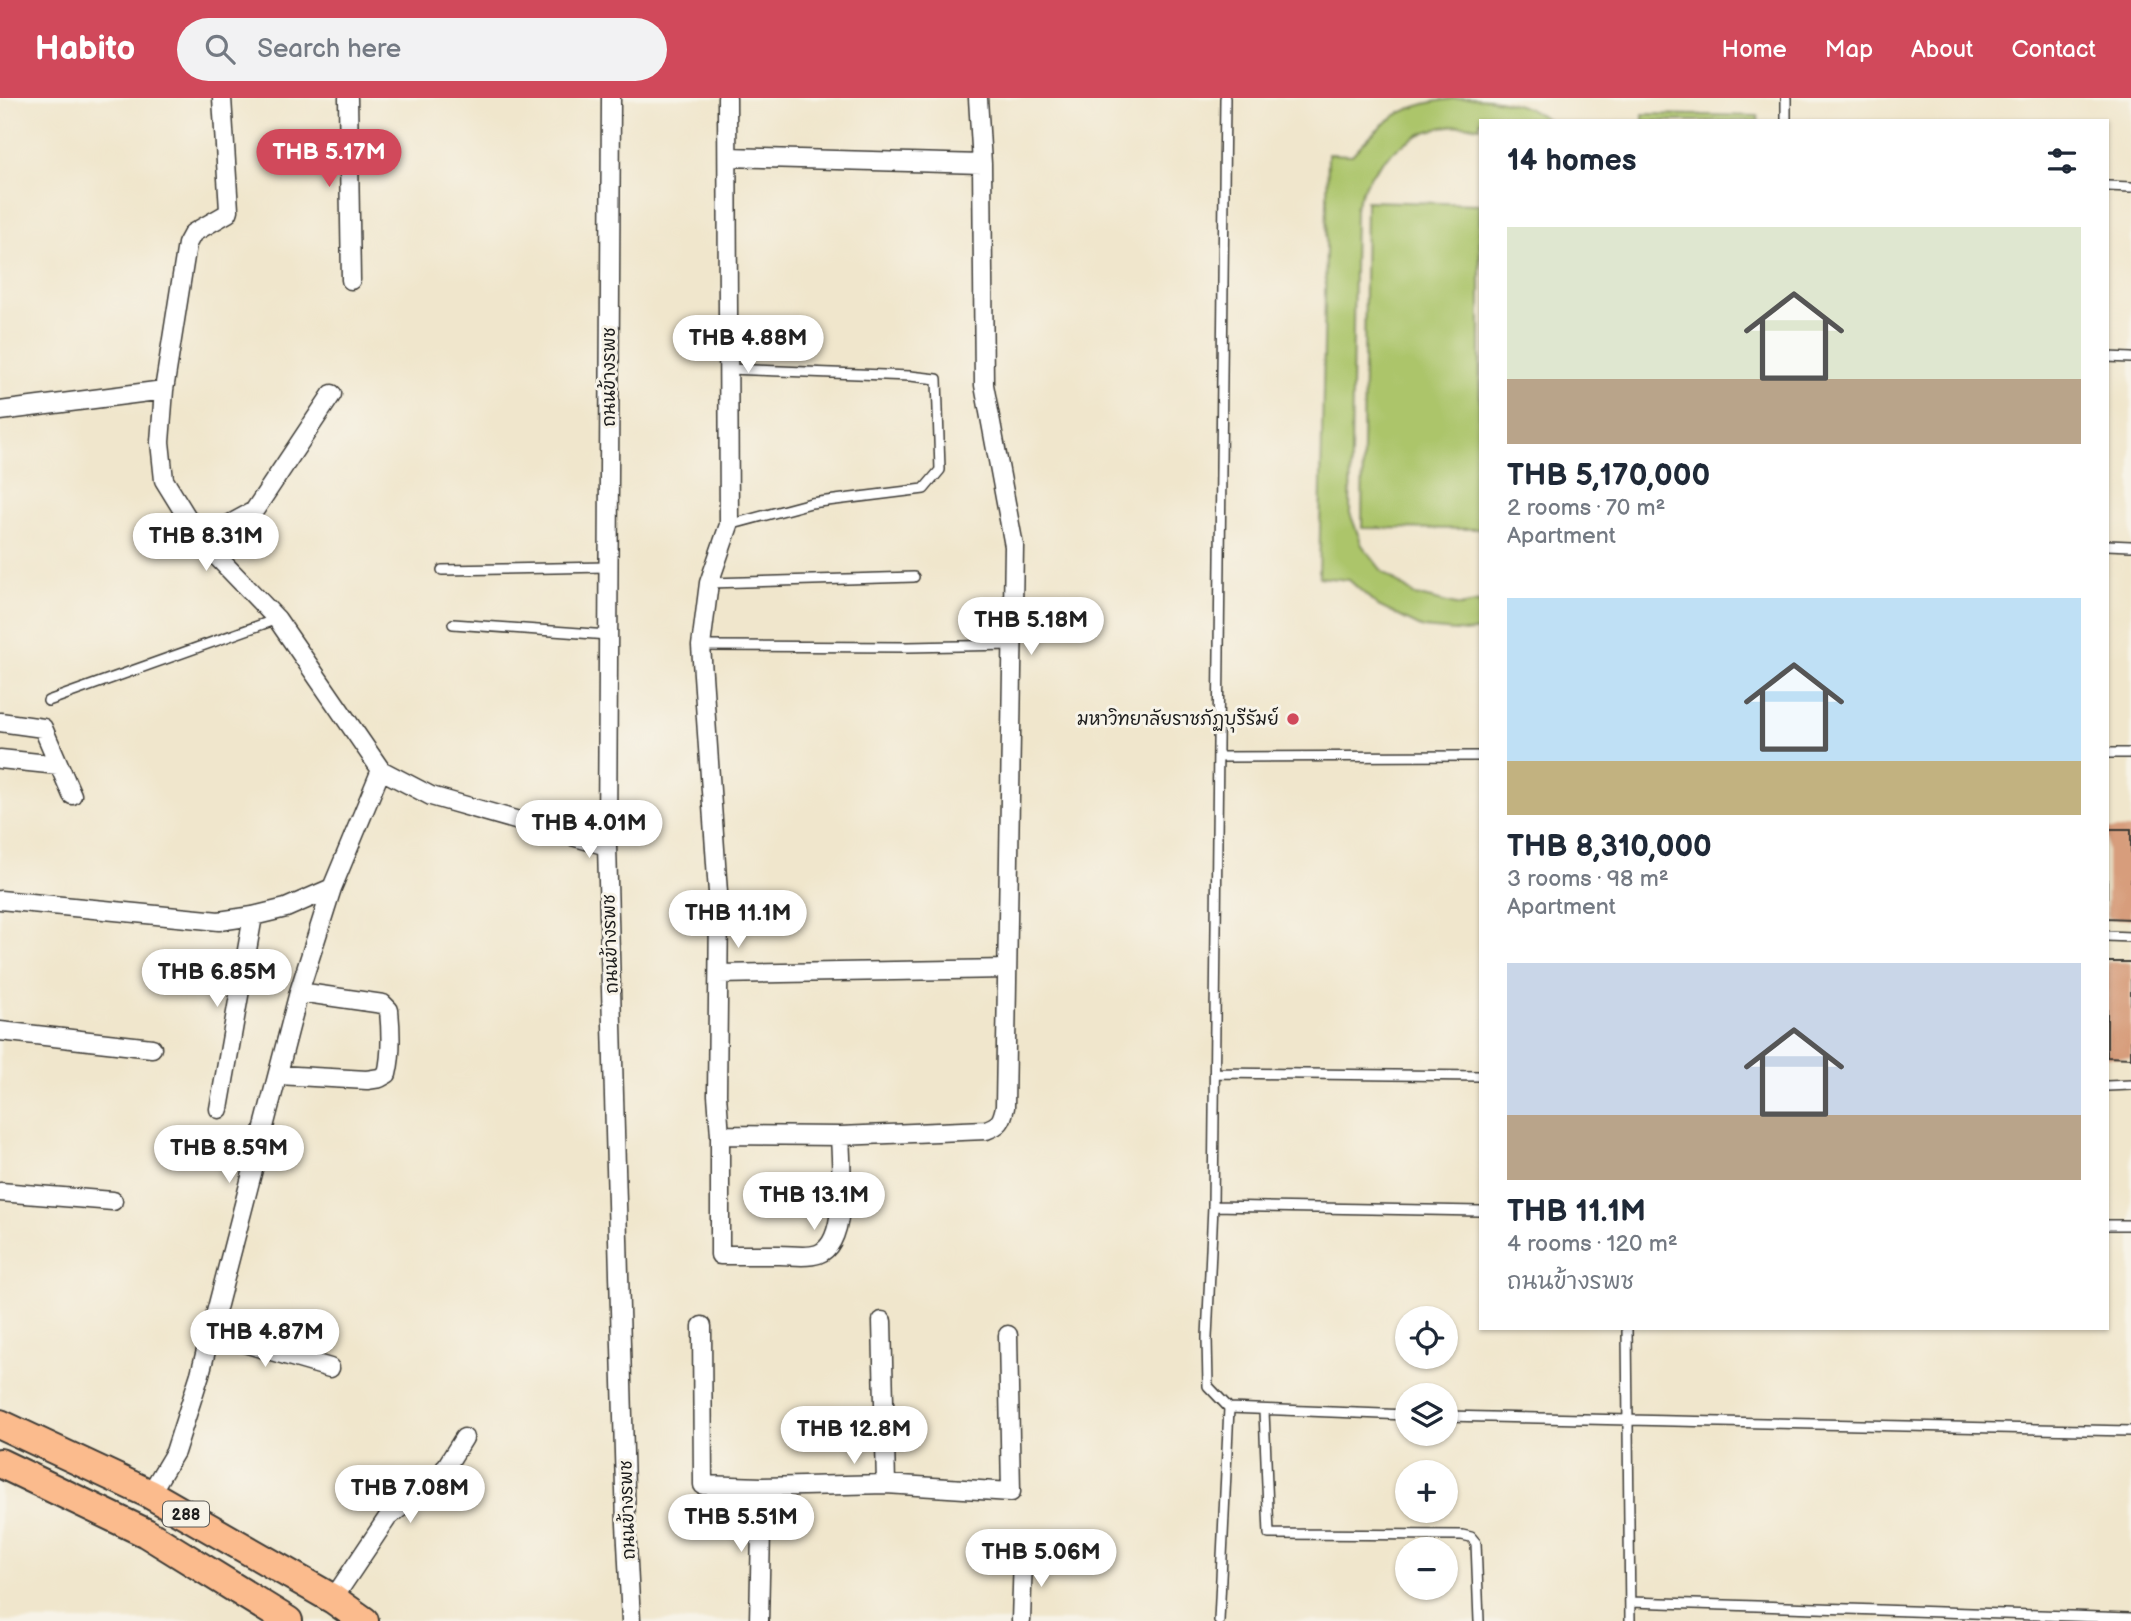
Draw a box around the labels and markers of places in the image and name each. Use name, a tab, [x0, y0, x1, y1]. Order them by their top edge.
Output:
pin: THB 5.17M	[249, 130, 409, 189]
pin: THB 4.88M	[668, 316, 828, 375]
pin: THB 8.31M	[126, 514, 286, 573]
pin: THB 5.18M	[951, 598, 1111, 657]
place label: มหาวิทยาลัยราชภัฏบุรีรัมย์	[1077, 706, 1279, 733]
marker: มหาวิทยาลัยราชภัฏบุรีรัมย์	[1285, 711, 1301, 727]
pin: THB 4.01M	[509, 800, 669, 860]
pin: THB 11.1M	[658, 890, 818, 950]
pin: THB 6.85M	[137, 950, 297, 1009]
pin: THB 8.59M	[149, 1126, 309, 1185]
pin: THB 13.1M	[734, 1172, 894, 1232]
pin: THB 4.87M	[185, 1310, 345, 1369]
pin: THB 12.8M	[774, 1406, 934, 1466]
pin: THB 7.08M	[330, 1466, 490, 1525]
pin: THB 5.51M	[661, 1494, 821, 1554]
pin: THB 5.06M	[961, 1530, 1121, 1589]

